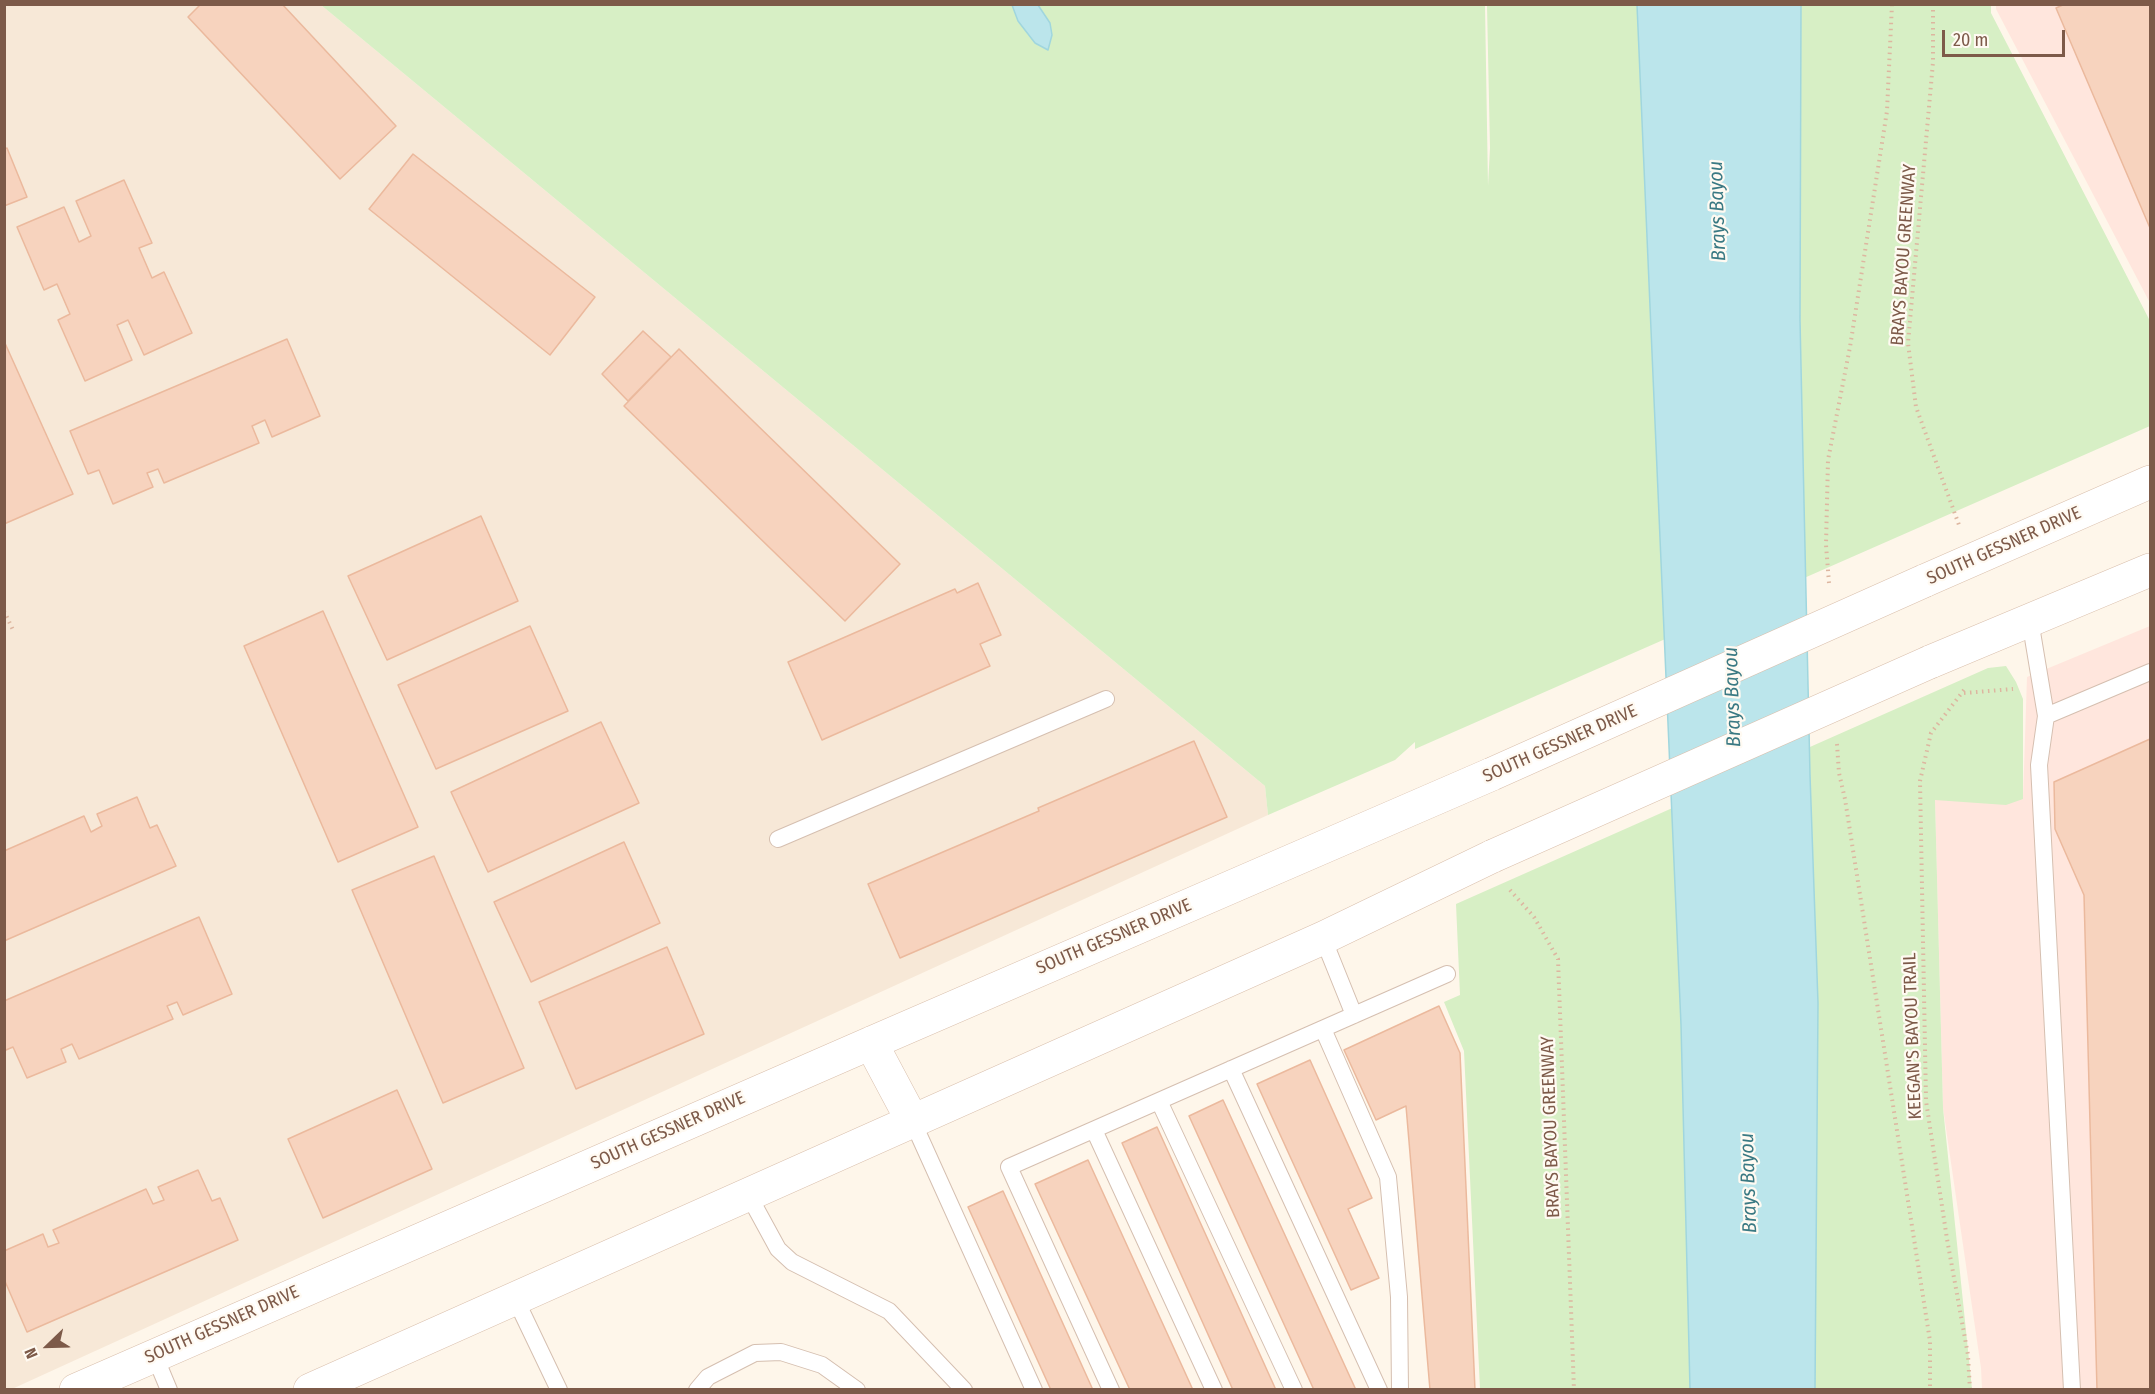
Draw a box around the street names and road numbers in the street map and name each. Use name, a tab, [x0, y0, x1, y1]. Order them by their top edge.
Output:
street label: BRAYS BAYOU GREENWAY	[1887, 164, 1921, 346]
street label: SOUTH GESSNER DRIVE	[1924, 502, 2084, 590]
street label: SOUTH GESSNER DRIVE	[1480, 700, 1640, 788]
street label: SOUTH GESSNER DRIVE	[1033, 895, 1195, 979]
street label: KEEGAN'S BAYOU TRAIL	[1899, 952, 1927, 1120]
street label: BRAYS BAYOU GREENWAY	[1537, 1036, 1565, 1218]
street label: SOUTH GESSNER DRIVE	[588, 1087, 748, 1175]
street label: SOUTH GESSNER DRIVE	[142, 1281, 302, 1369]

